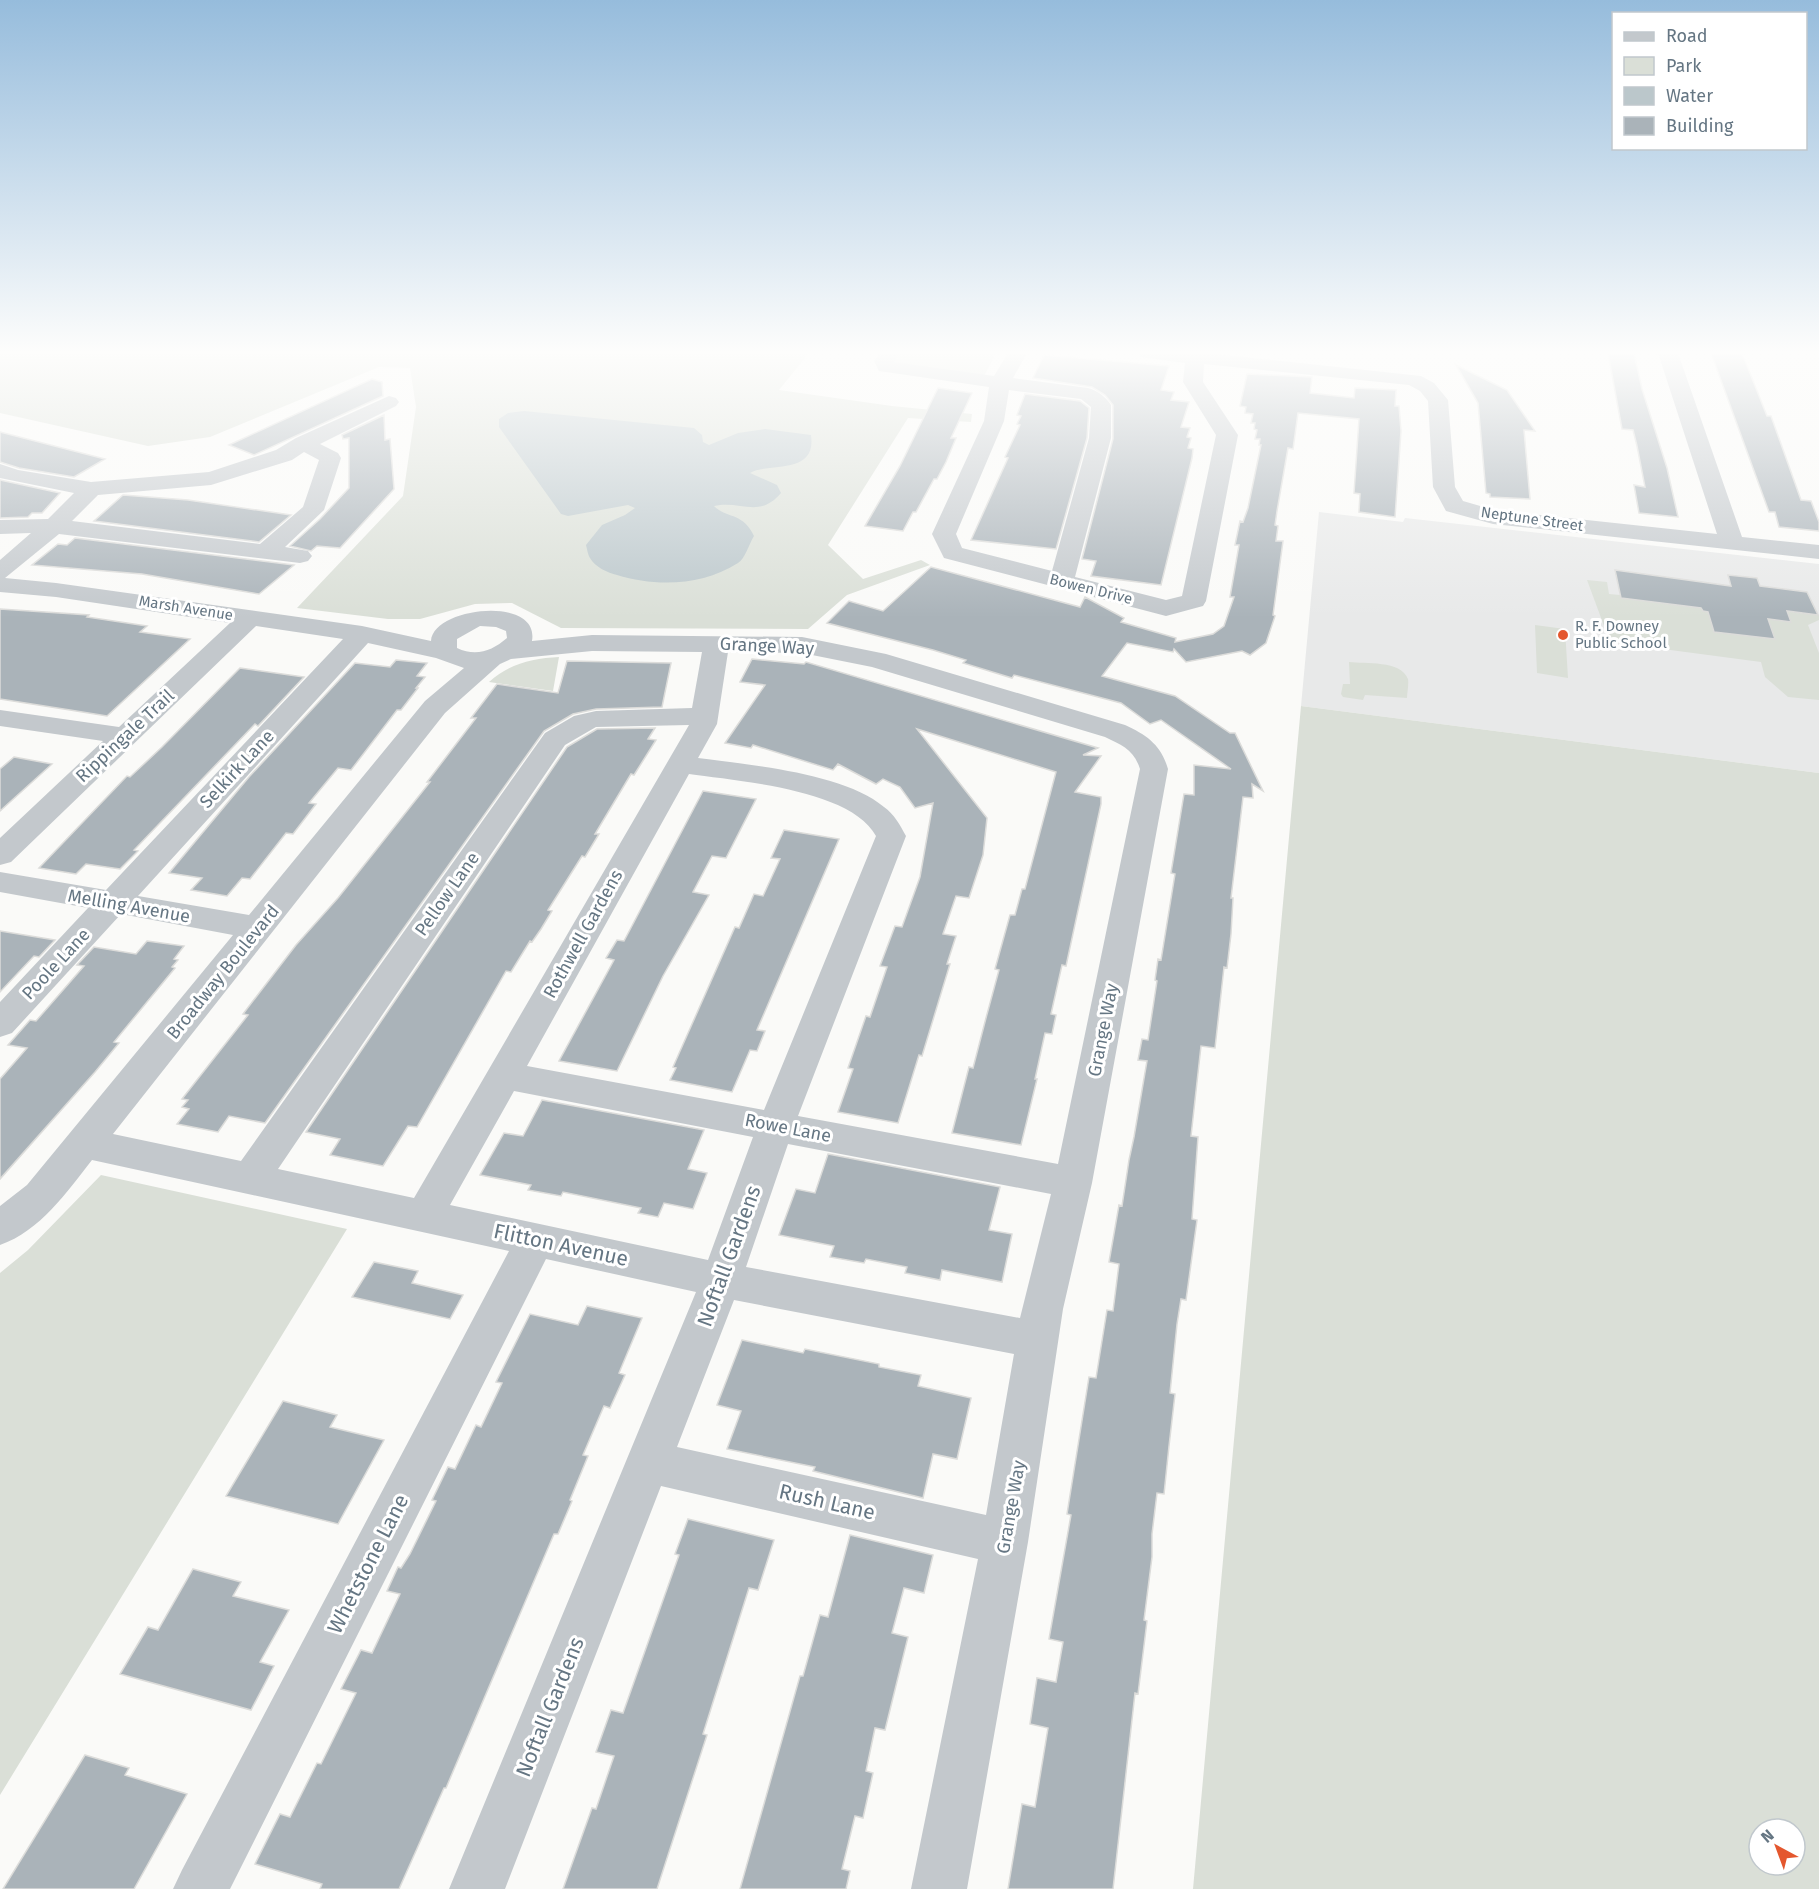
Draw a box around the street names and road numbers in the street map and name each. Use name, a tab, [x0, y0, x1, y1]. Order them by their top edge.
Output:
street label: Neptune Street	[1480, 503, 1585, 535]
street label: Bowen Drive	[1048, 570, 1134, 608]
street label: Marsh Avenue	[138, 592, 234, 624]
street label: Grange Way	[719, 633, 815, 659]
street label: Rippingale Trail	[71, 685, 179, 787]
street label: Selkirk Lane	[195, 725, 279, 813]
street label: Pellow Lane	[410, 848, 484, 940]
street label: Rothwell Gardens	[539, 866, 627, 1002]
street label: Melling Avenue	[66, 884, 192, 928]
street label: Broadway Boulevard	[162, 900, 284, 1044]
street label: Poole Lane	[17, 924, 95, 1004]
street label: Grange Way	[1083, 981, 1123, 1078]
street label: Rowe Lane	[743, 1109, 833, 1147]
street label: Noftall Gardens	[691, 1182, 767, 1330]
street label: Flitton Avenue	[491, 1218, 631, 1272]
street label: Grange Way	[992, 1458, 1030, 1555]
street label: Rush Lane	[776, 1478, 878, 1526]
street label: Whetstone Lane	[322, 1490, 414, 1638]
street label: Noftall Gardens	[510, 1633, 590, 1781]

